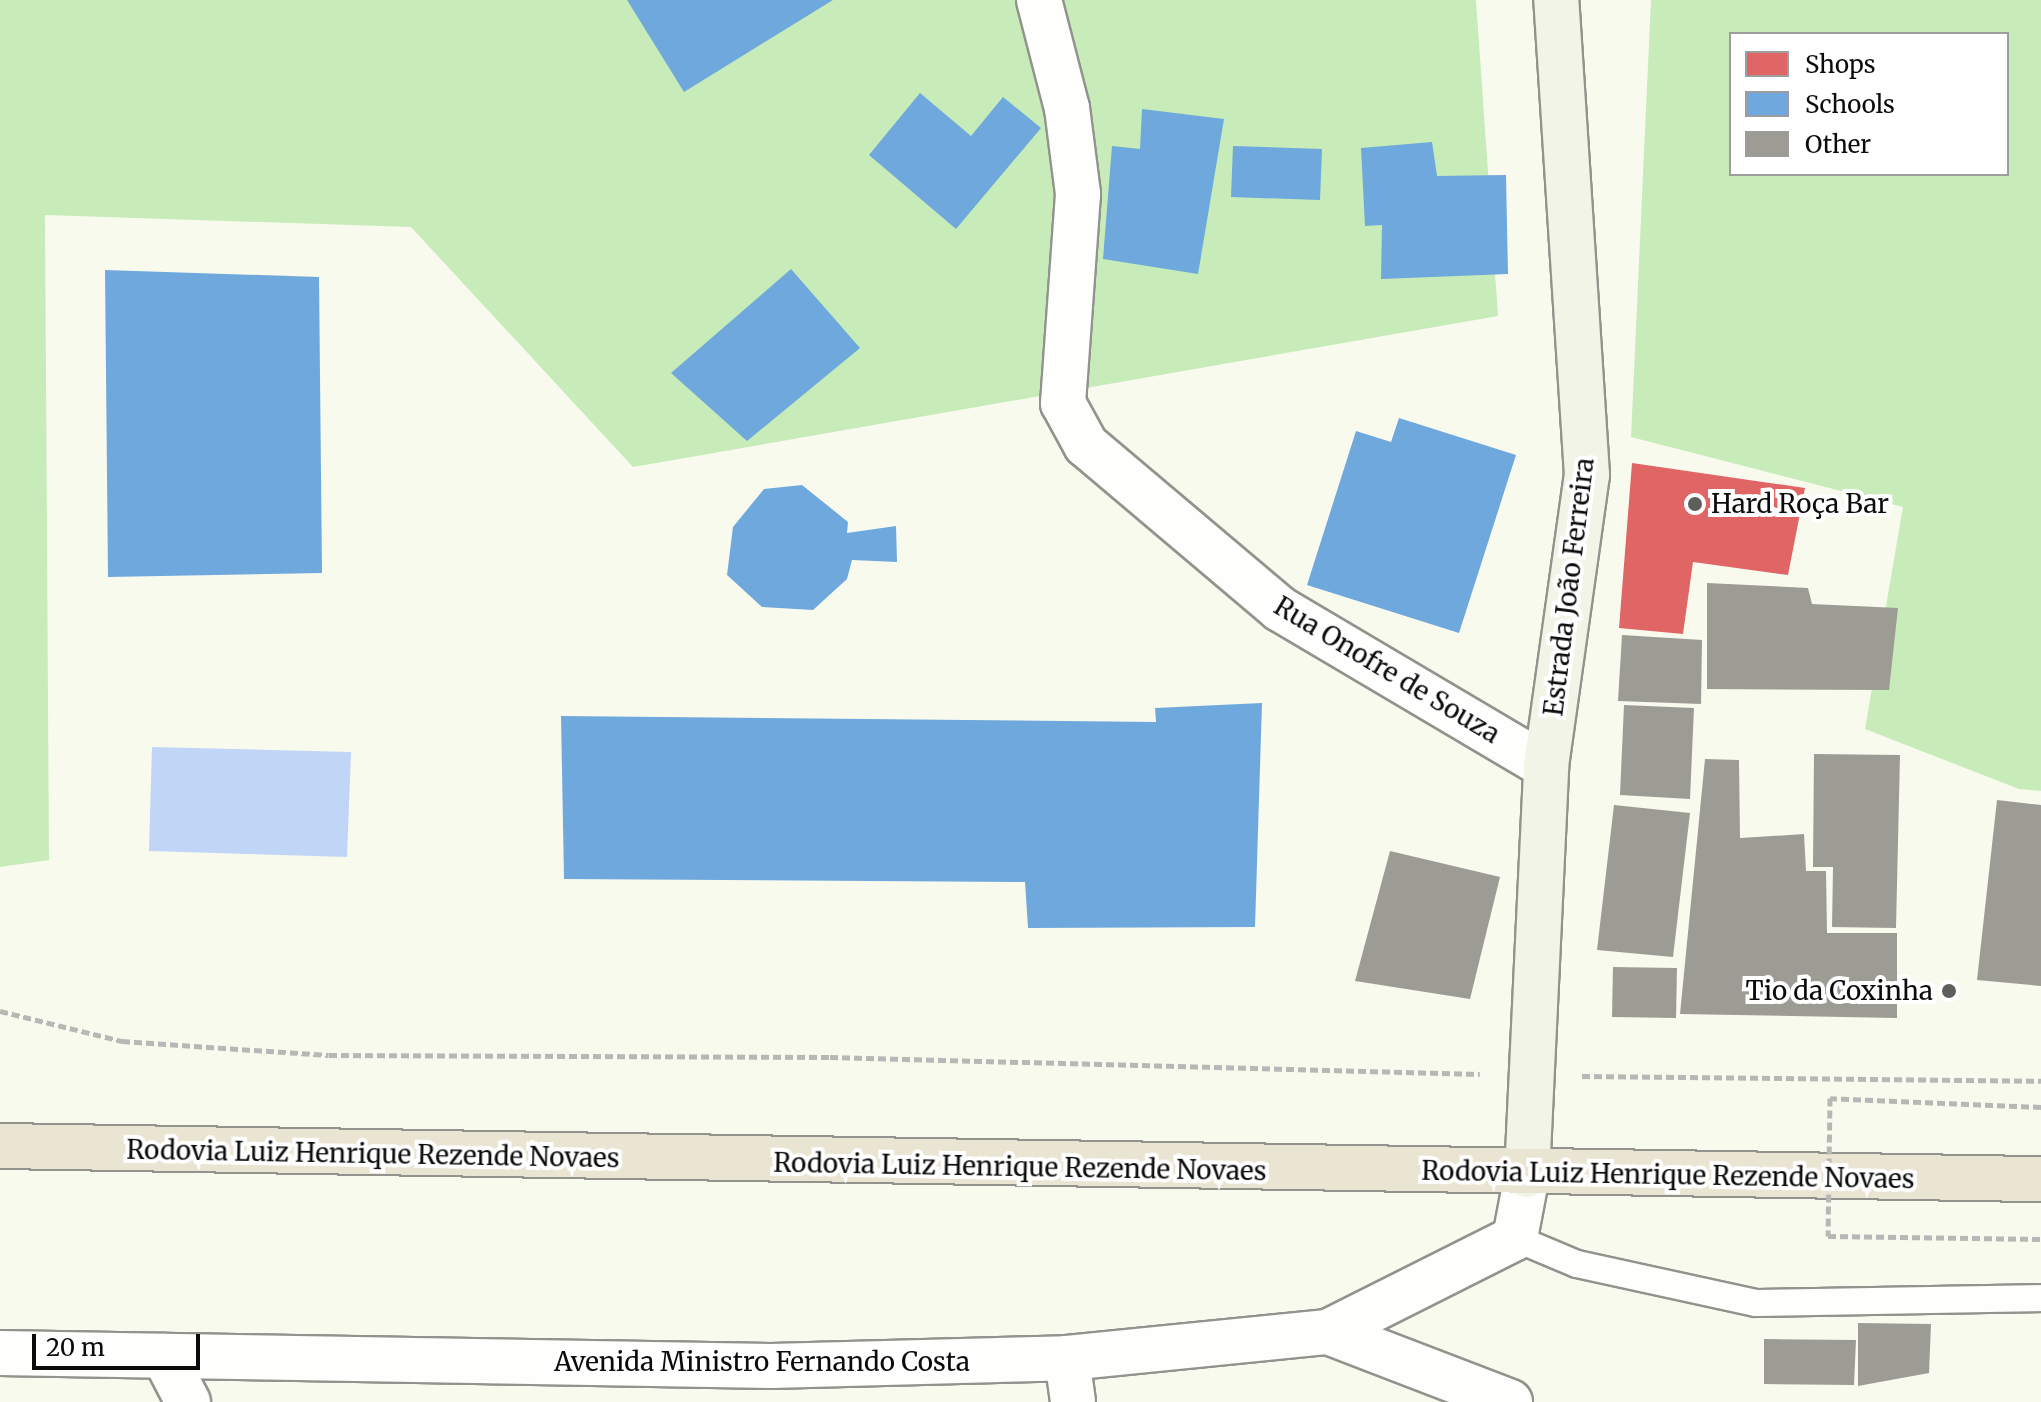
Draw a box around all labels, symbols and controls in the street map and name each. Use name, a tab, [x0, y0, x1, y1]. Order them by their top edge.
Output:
legend	[1729, 32, 2009, 176]
text: Shops	[1805, 49, 1876, 80]
text: Schools	[1805, 89, 1895, 120]
text: Other	[1805, 129, 1871, 160]
street label: Estrada João Ferreira	[1538, 456, 1600, 718]
place label: Hard Roça Bar	[1711, 488, 1889, 520]
marker: Hard Roça Bar	[1686, 495, 1704, 513]
street label: Rua Onofre de Souza	[1269, 590, 1505, 750]
place label: Tio da Coxinha	[1746, 975, 1933, 1007]
marker: Tio da Coxinha	[1940, 982, 1958, 1000]
street label: Rodovia Luiz Henrique Rezende Novaes	[126, 1134, 620, 1174]
street label: Rodovia Luiz Henrique Rezende Novaes	[773, 1147, 1267, 1187]
street label: Rodovia Luiz Henrique Rezende Novaes	[1421, 1155, 1915, 1195]
scale bar	[36, 1318, 204, 1368]
text: 20 m	[46, 1332, 105, 1363]
street label: Avenida Ministro Fernando Costa	[554, 1346, 970, 1378]

